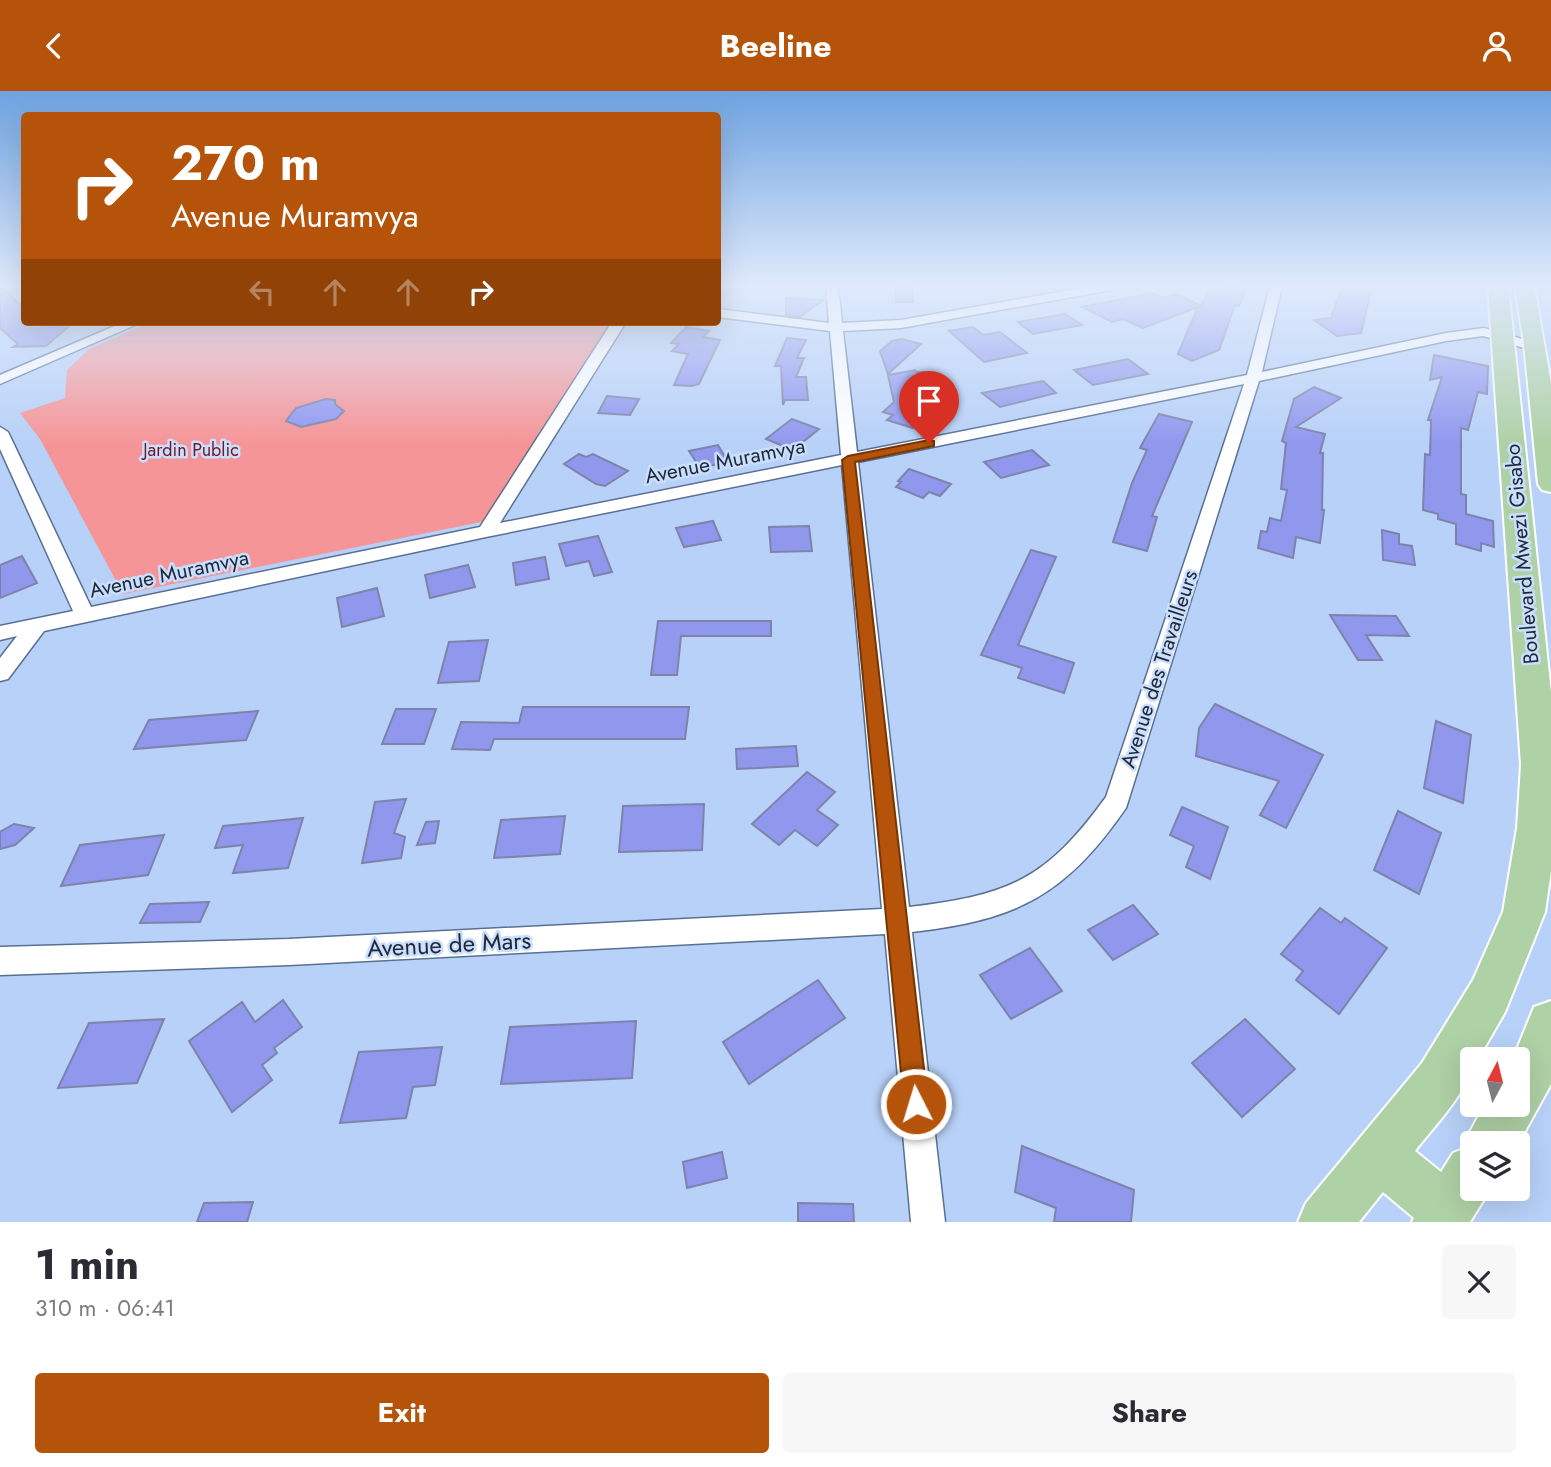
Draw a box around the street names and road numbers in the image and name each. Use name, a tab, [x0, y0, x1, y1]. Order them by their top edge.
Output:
street label: Avenue Muramvya	[642, 431, 808, 491]
street label: Boulevard Mwezi Gisabo	[1497, 443, 1547, 665]
street label: Avenue Muramvya	[86, 542, 252, 606]
street label: Avenue des Travailleurs	[1113, 566, 1205, 772]
street label: Avenue de Mars	[366, 922, 532, 966]

